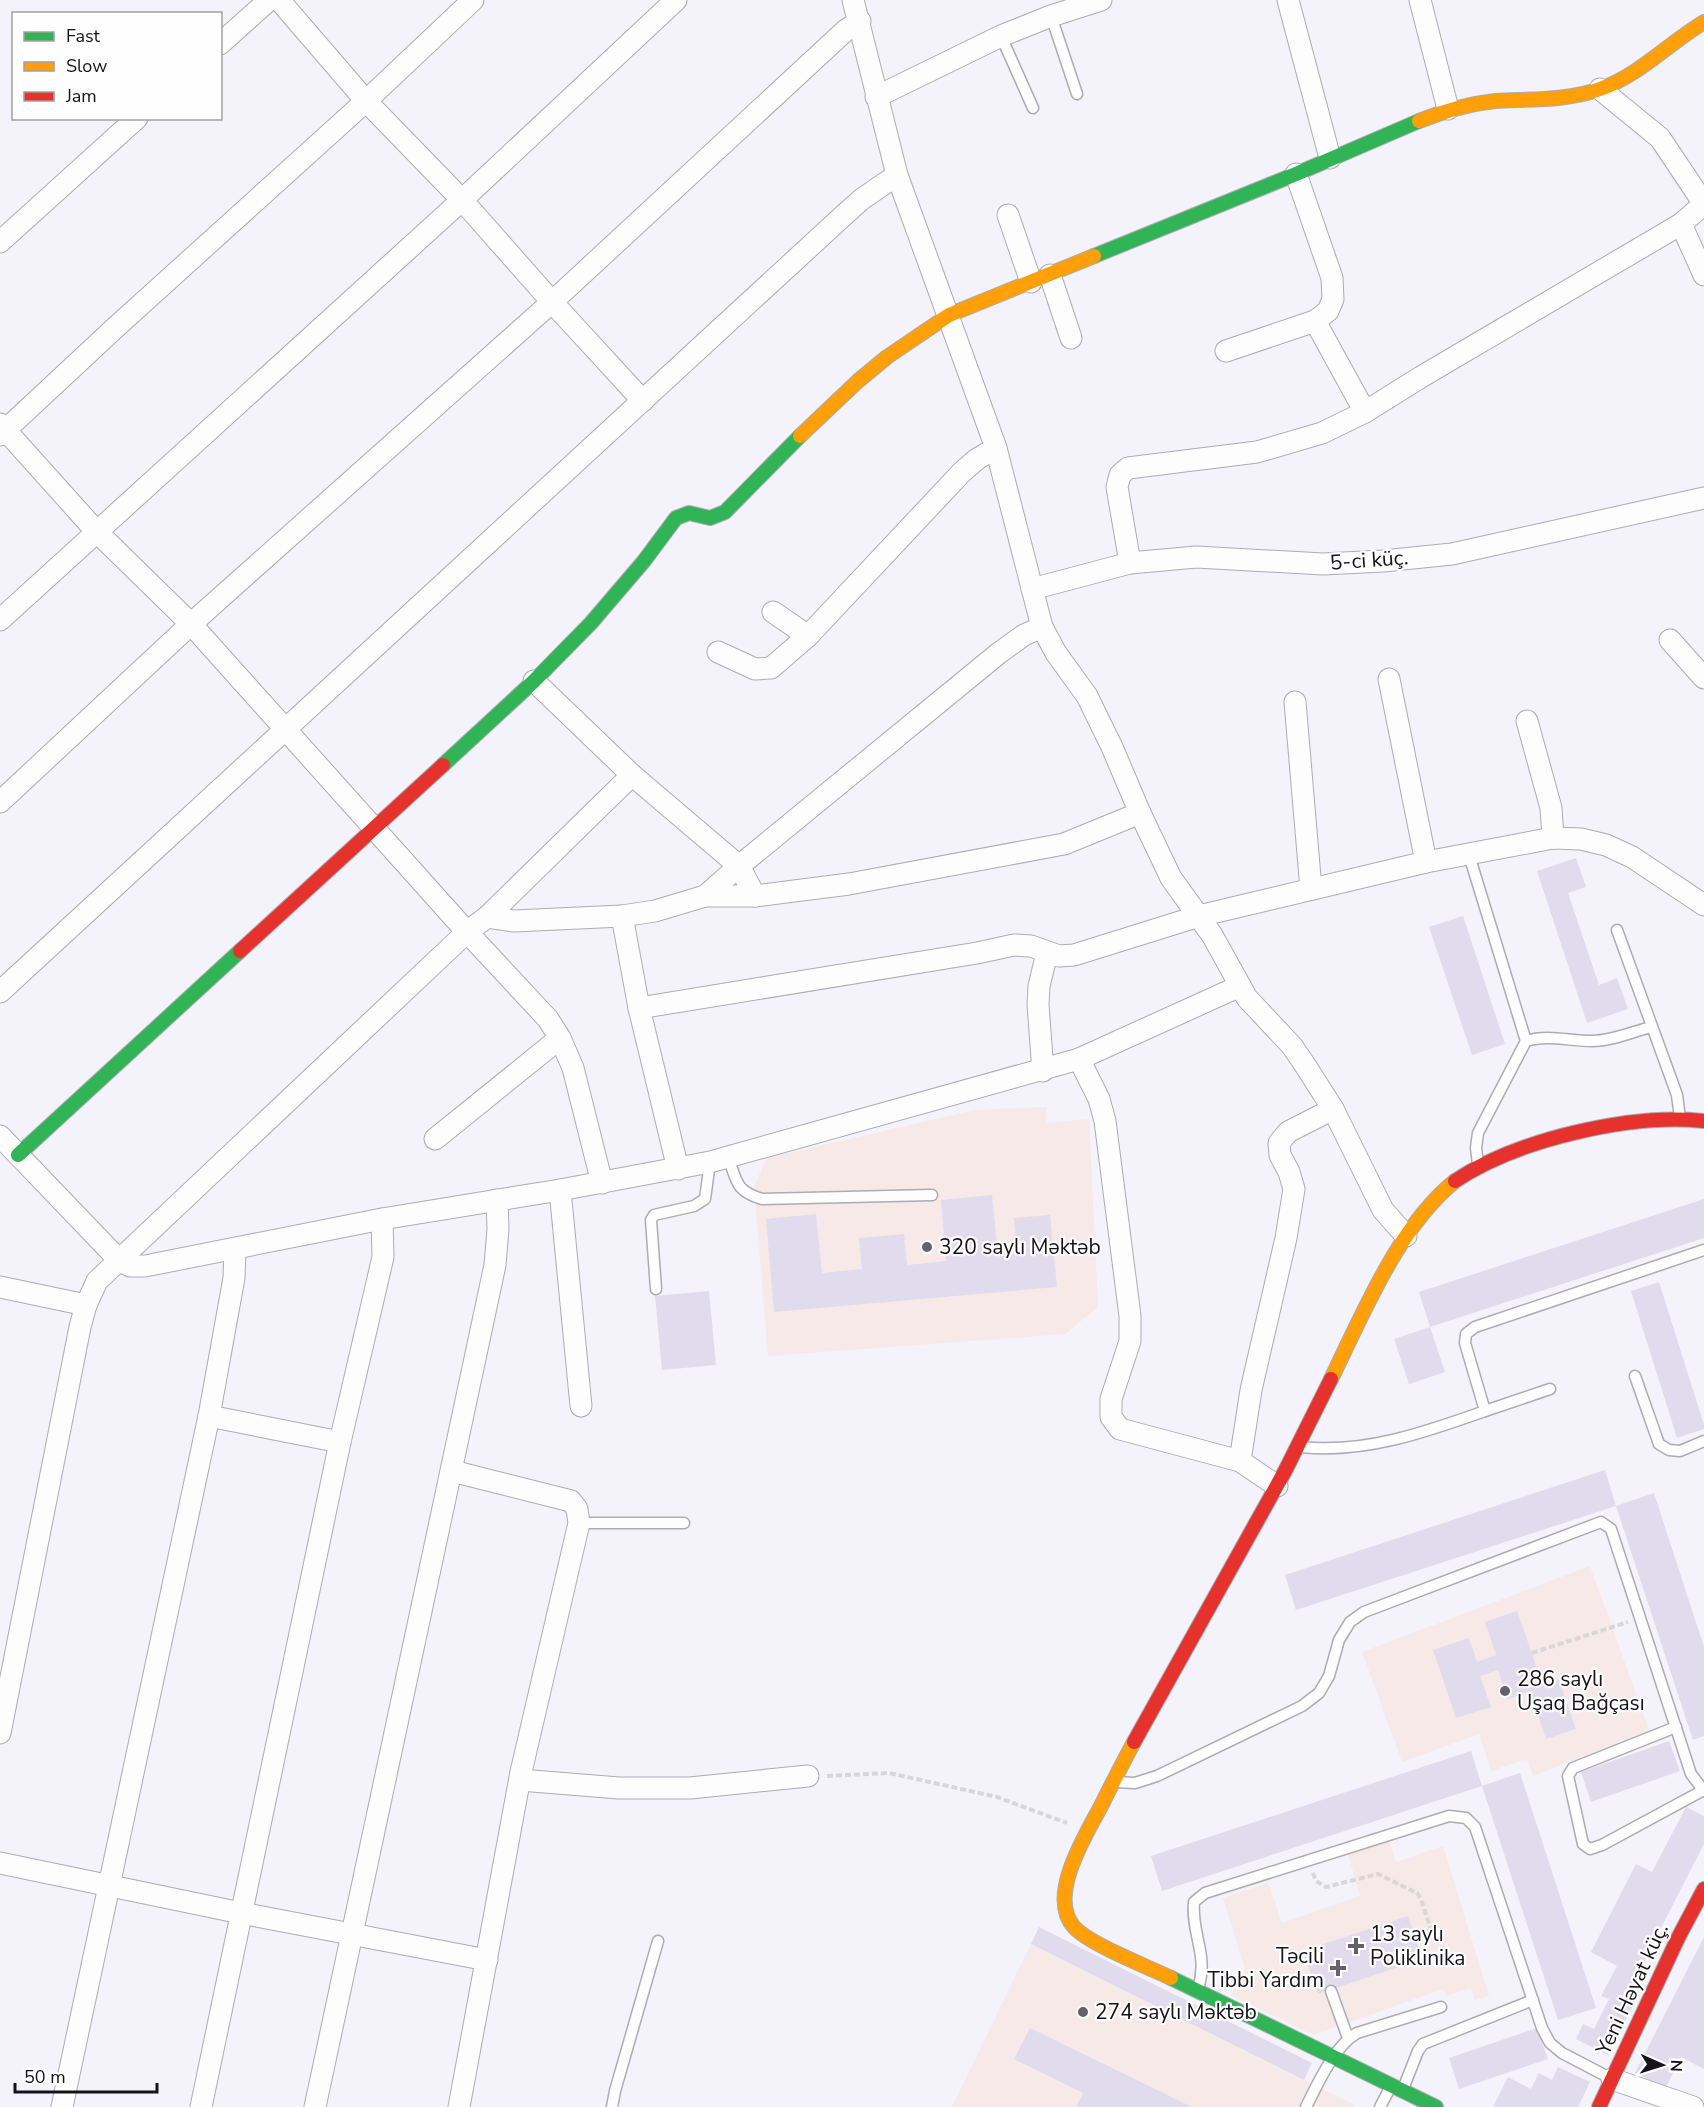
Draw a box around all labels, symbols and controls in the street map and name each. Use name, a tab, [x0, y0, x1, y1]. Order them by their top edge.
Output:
legend	[12, 12, 222, 120]
text: Fast	[66, 24, 101, 48]
text: Slow	[66, 54, 107, 78]
text: Jam	[65, 84, 97, 108]
street label: 5-ci küç.	[1329, 543, 1409, 577]
place label: 320 saylı Məktəb	[939, 1233, 1101, 1261]
marker: 320 saylı Məktəb	[920, 1240, 934, 1254]
place label: 286 saylı Uşaq Bağçası	[1517, 1665, 1645, 1717]
marker: 286 saylı Uşaq Bağçası	[1498, 1684, 1512, 1698]
street label: Yeni Həyat küç.	[1589, 1918, 1675, 2060]
place label: 13 saylı Poliklinika	[1370, 1920, 1466, 1972]
marker: 13 saylı Poliklinika	[1347, 1937, 1365, 1955]
place label: Təcili Tibbi Yardım	[1207, 1942, 1324, 1994]
marker: Təcili Tibbi Yardım	[1329, 1959, 1347, 1977]
place label: 274 saylı Məktəb	[1095, 1998, 1257, 2026]
marker: 274 saylı Məktəb	[1076, 2005, 1090, 2019]
north arrow	[1632, 2035, 1692, 2095]
scale bar	[15, 2056, 158, 2094]
text: N	[1665, 2059, 1687, 2072]
text: 50 m	[24, 2065, 66, 2089]

